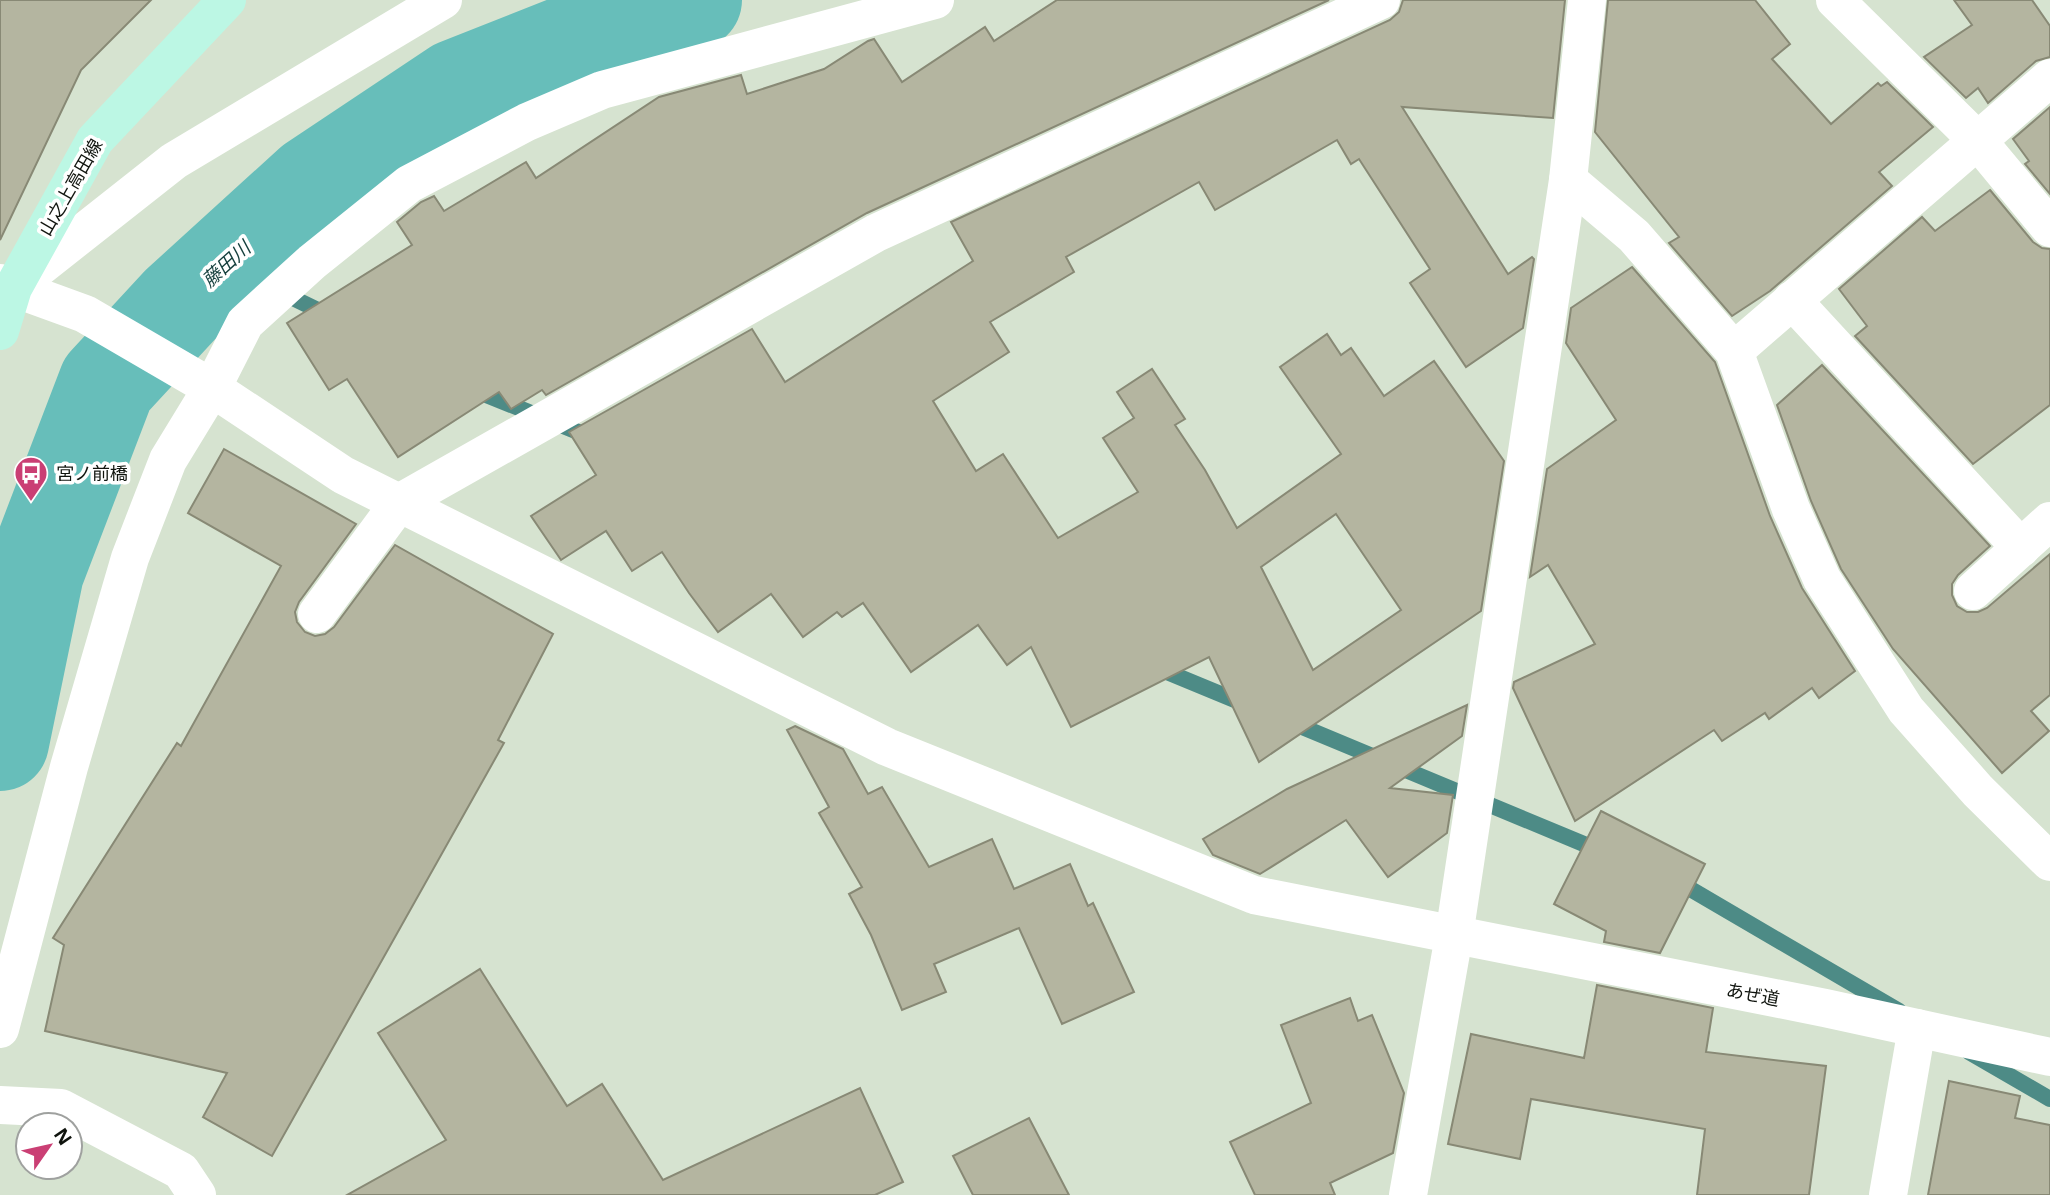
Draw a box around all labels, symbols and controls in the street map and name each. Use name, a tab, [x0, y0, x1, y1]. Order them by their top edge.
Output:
street label: 山之上高田線	[33, 134, 107, 240]
water label: 藤田川	[196, 234, 257, 293]
bus stop icon: 宮ノ前橋	[12, 454, 50, 503]
place label: 宮ノ前橋	[56, 461, 128, 485]
street label: あぜ道	[1724, 977, 1782, 1011]
north arrow	[14, 1111, 84, 1181]
text: N	[48, 1123, 78, 1150]

